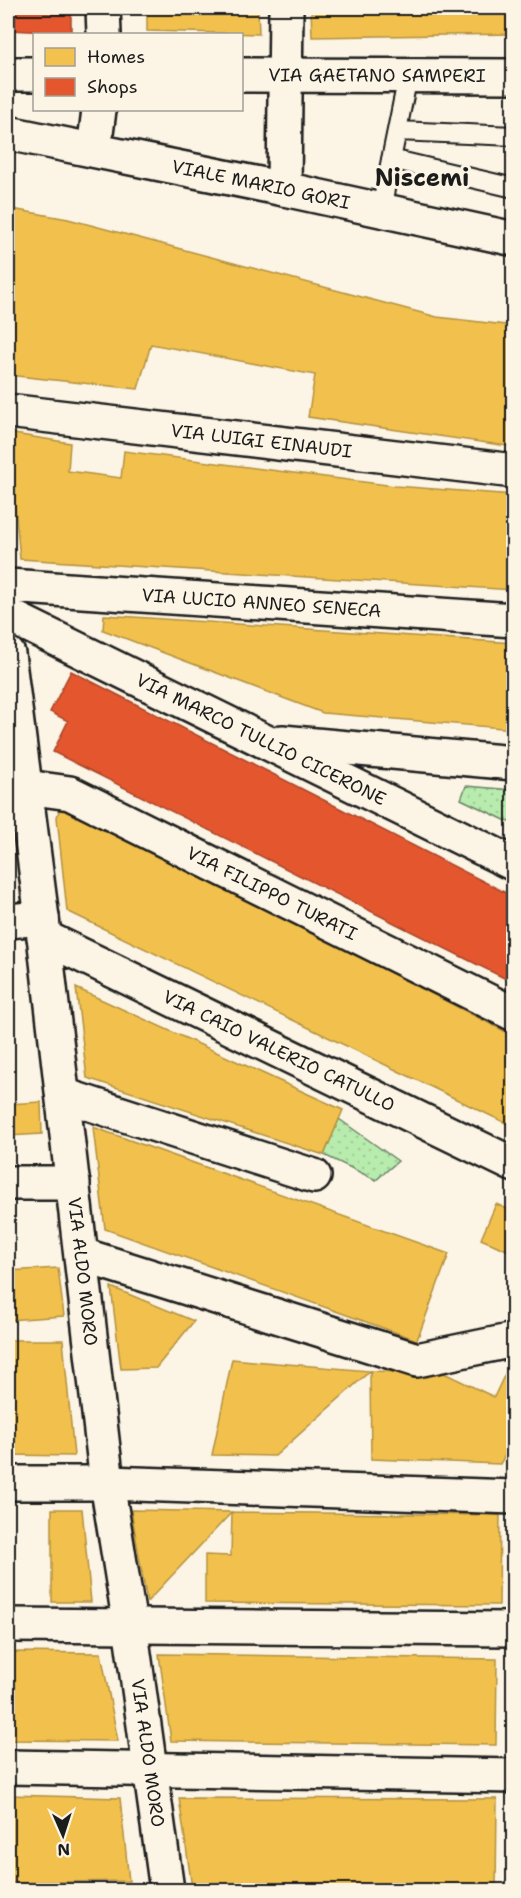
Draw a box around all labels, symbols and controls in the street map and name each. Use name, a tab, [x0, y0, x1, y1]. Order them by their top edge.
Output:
legend	[33, 33, 243, 111]
text: Homes	[87, 45, 145, 69]
street label: VIA GAETANO SAMPERI	[268, 63, 486, 88]
text: Shops	[87, 75, 138, 99]
street label: VIALE MARIO GORI	[169, 154, 352, 215]
district label: Niscemi	[375, 162, 469, 194]
street label: VIA LUIGI EINAUDI	[169, 418, 353, 464]
street label: VIA LUCIO ANNEO SENECA	[141, 583, 382, 623]
street label: VIA MARCO TULLIO CICERONE	[132, 668, 390, 811]
street label: VIA FILIPPO TURATI	[183, 841, 361, 946]
street label: VIA CAIO VALERIO CATULLO	[159, 985, 399, 1117]
street label: VIA ALDO MORO	[62, 1196, 103, 1347]
street label: VIA ALDO MORO	[126, 1677, 170, 1829]
north arrow	[33, 1805, 93, 1865]
text: N	[57, 1839, 71, 1860]

